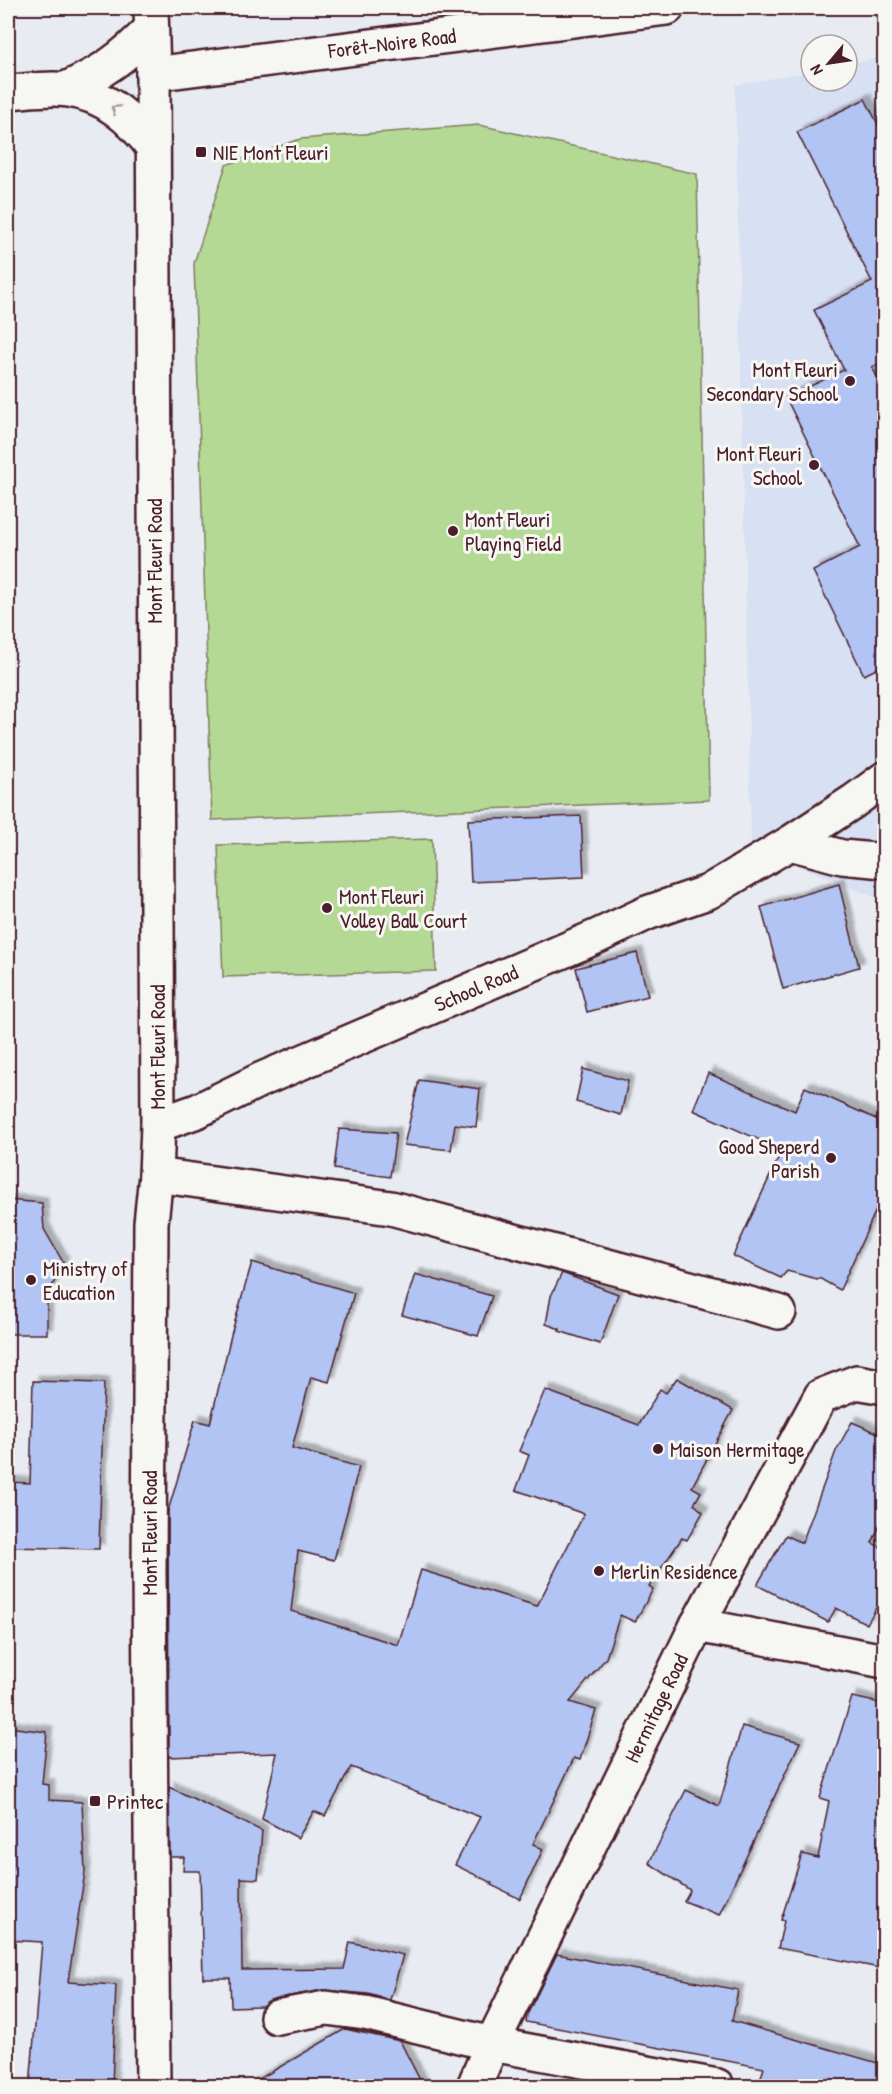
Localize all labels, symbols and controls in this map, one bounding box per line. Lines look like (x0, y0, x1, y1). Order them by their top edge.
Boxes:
street label: Forêt-Noire Road (325, 21, 458, 65)
north arrow (799, 33, 859, 93)
text: N (804, 61, 828, 79)
one-way arrow (111, 105, 122, 116)
place label: NIE Mont Fleuri (213, 138, 329, 167)
marker: NIE Mont Fleuri (194, 145, 208, 159)
place label: Mont Fleuri Secondary School (707, 355, 838, 408)
marker: Mont Fleuri Secondary School (843, 374, 857, 388)
place label: Mont Fleuri School (716, 439, 802, 492)
marker: Mont Fleuri School (807, 458, 821, 472)
street label: Mont Fleuri Road (140, 499, 169, 623)
place label: Mont Fleuri Playing Field (465, 505, 561, 558)
marker: Mont Fleuri Playing Field (446, 524, 460, 538)
place label: Mont Fleuri Volley Ball Court (339, 882, 468, 935)
marker: Mont Fleuri Volley Ball Court (320, 901, 334, 915)
street label: School Road (430, 957, 522, 1019)
street label: Mont Fleuri Road (143, 985, 172, 1109)
place label: Good Sheperd Parish (719, 1132, 819, 1185)
marker: Good Sheperd Parish (824, 1151, 838, 1165)
place label: Ministry of Education (43, 1254, 128, 1307)
marker: Ministry of Education (24, 1273, 38, 1287)
place label: Maison Hermitage (670, 1435, 805, 1464)
marker: Maison Hermitage (651, 1442, 665, 1456)
street label: Mont Fleuri Road (135, 1471, 164, 1595)
place label: Merlin Residence (611, 1557, 738, 1586)
marker: Merlin Residence (592, 1564, 606, 1578)
street label: Hermitage Road (617, 1649, 695, 1767)
place label: Printec (107, 1787, 164, 1816)
marker: Printec (88, 1794, 102, 1808)

